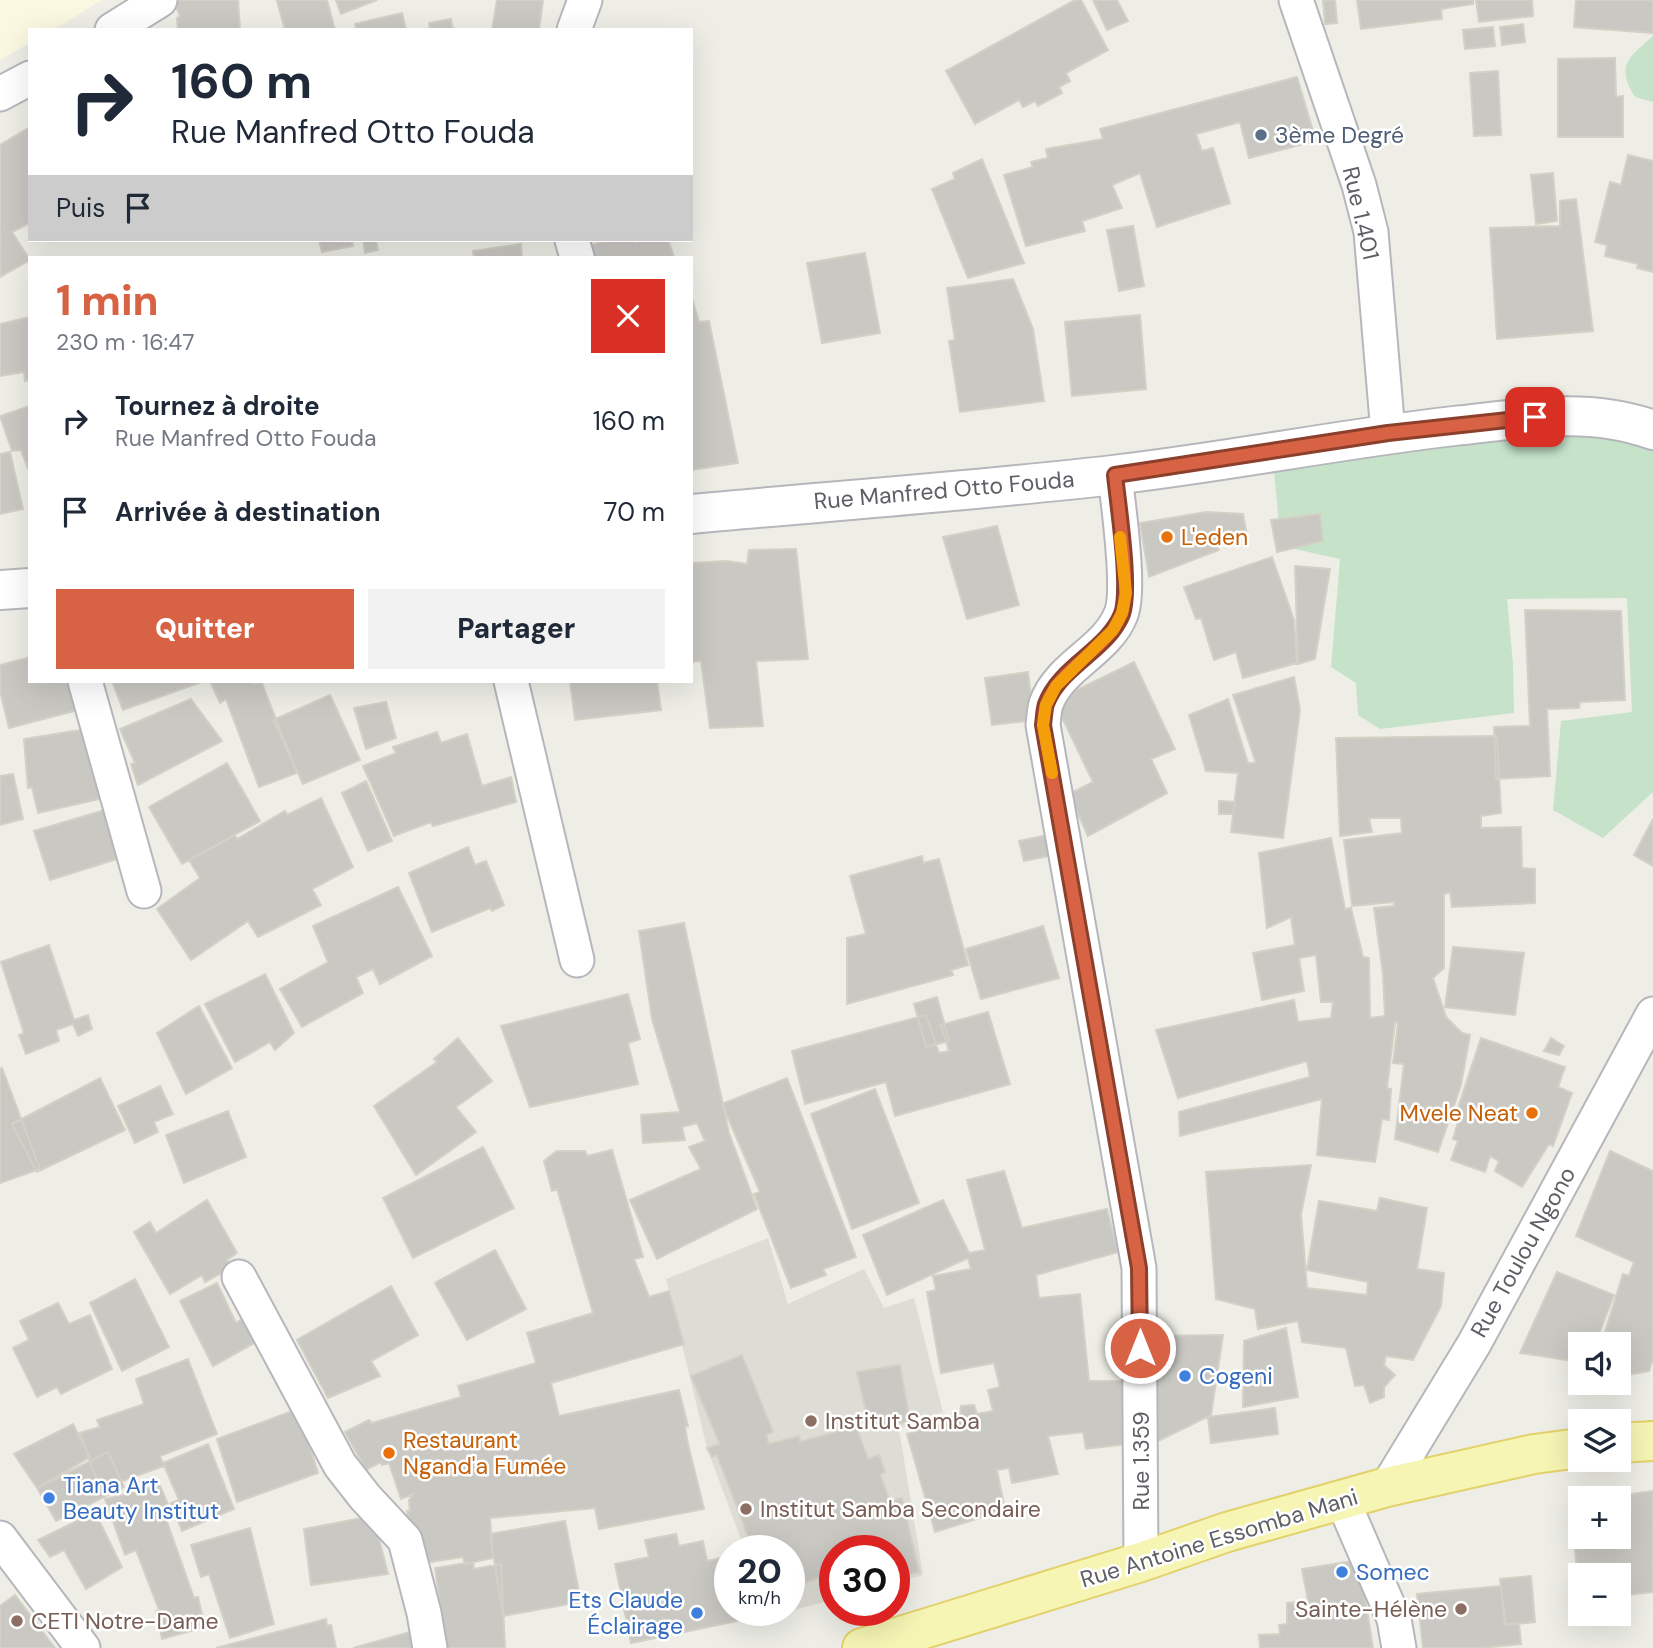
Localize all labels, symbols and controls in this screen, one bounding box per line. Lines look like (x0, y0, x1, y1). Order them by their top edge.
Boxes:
text: 160 m (171, 49, 312, 113)
icon: right (56, 56, 147, 147)
text: Rue Manfred Otto Fouda (171, 111, 535, 153)
place label: 3ème Degré (1275, 120, 1404, 150)
marker: 3ème Degré (1253, 127, 1269, 143)
street label: Rue 1.401 (1336, 164, 1386, 262)
icon: arrive (119, 189, 157, 227)
text: Puis (56, 191, 105, 225)
text: 1 min (56, 273, 159, 328)
button: close (591, 279, 665, 353)
text: 230 m · 16:47 (56, 327, 194, 357)
pin (1505, 387, 1565, 447)
text: Tournez à droite (115, 389, 320, 423)
icon: arrive (1516, 398, 1554, 436)
icon: right (56, 402, 94, 440)
text: 160 m (593, 404, 665, 438)
text: Rue Manfred Otto Fouda (115, 423, 376, 453)
street label: Rue Manfred Otto Fouda (812, 464, 1076, 516)
icon: arrive (56, 493, 94, 531)
text: Arrivée à destination (115, 495, 381, 529)
text: 70 m (604, 495, 665, 529)
place label: L'eden (1181, 522, 1248, 552)
marker: L'eden (1159, 529, 1175, 545)
button: Quitter (56, 589, 354, 669)
button: Partager (368, 589, 665, 669)
place label: Mvele Neat (1400, 1098, 1518, 1128)
marker: Mvele Neat (1524, 1105, 1540, 1121)
street label: Rue Toulou Ngono (1464, 1161, 1582, 1343)
position arrow (1103, 1311, 1177, 1385)
map controls (1568, 1332, 1631, 1626)
button: sound (1568, 1332, 1631, 1395)
place label: Cogeni (1199, 1361, 1273, 1391)
marker: Cogeni (1177, 1368, 1193, 1384)
place label: Institut Samba (825, 1406, 980, 1436)
button: layers (1568, 1409, 1631, 1472)
street label: Rue 1.359 (1126, 1411, 1156, 1511)
marker: Institut Samba (803, 1413, 819, 1429)
place label: Restaurant Ngand'a Fumée (403, 1425, 566, 1481)
marker: Restaurant Ngand'a Fumée (381, 1445, 397, 1461)
place label: Tiana Art Beauty Institut (63, 1470, 219, 1526)
street label: Rue Antoine Essomba Mani (1077, 1481, 1361, 1595)
button: + (1568, 1486, 1631, 1549)
marker: Tiana Art Beauty Institut (41, 1490, 57, 1506)
place label: Institut Samba Secondaire (760, 1494, 1041, 1524)
marker: Institut Samba Secondaire (738, 1501, 754, 1517)
speed limit sign: 30 (819, 1535, 910, 1626)
text: 20 (737, 1548, 782, 1594)
place label: Somec (1356, 1557, 1430, 1587)
button: − (1568, 1563, 1631, 1626)
marker: Somec (1334, 1564, 1350, 1580)
place label: Ets Claude Éclairage (569, 1585, 683, 1641)
text: km/h (738, 1586, 781, 1610)
place label: Sainte-Hélène (1295, 1594, 1447, 1624)
marker: Sainte-Hélène (1453, 1601, 1469, 1617)
marker: Ets Claude Éclairage (689, 1605, 705, 1621)
place label: CETI Notre-Dame (31, 1606, 218, 1636)
marker: CETI Notre-Dame (9, 1613, 25, 1629)

